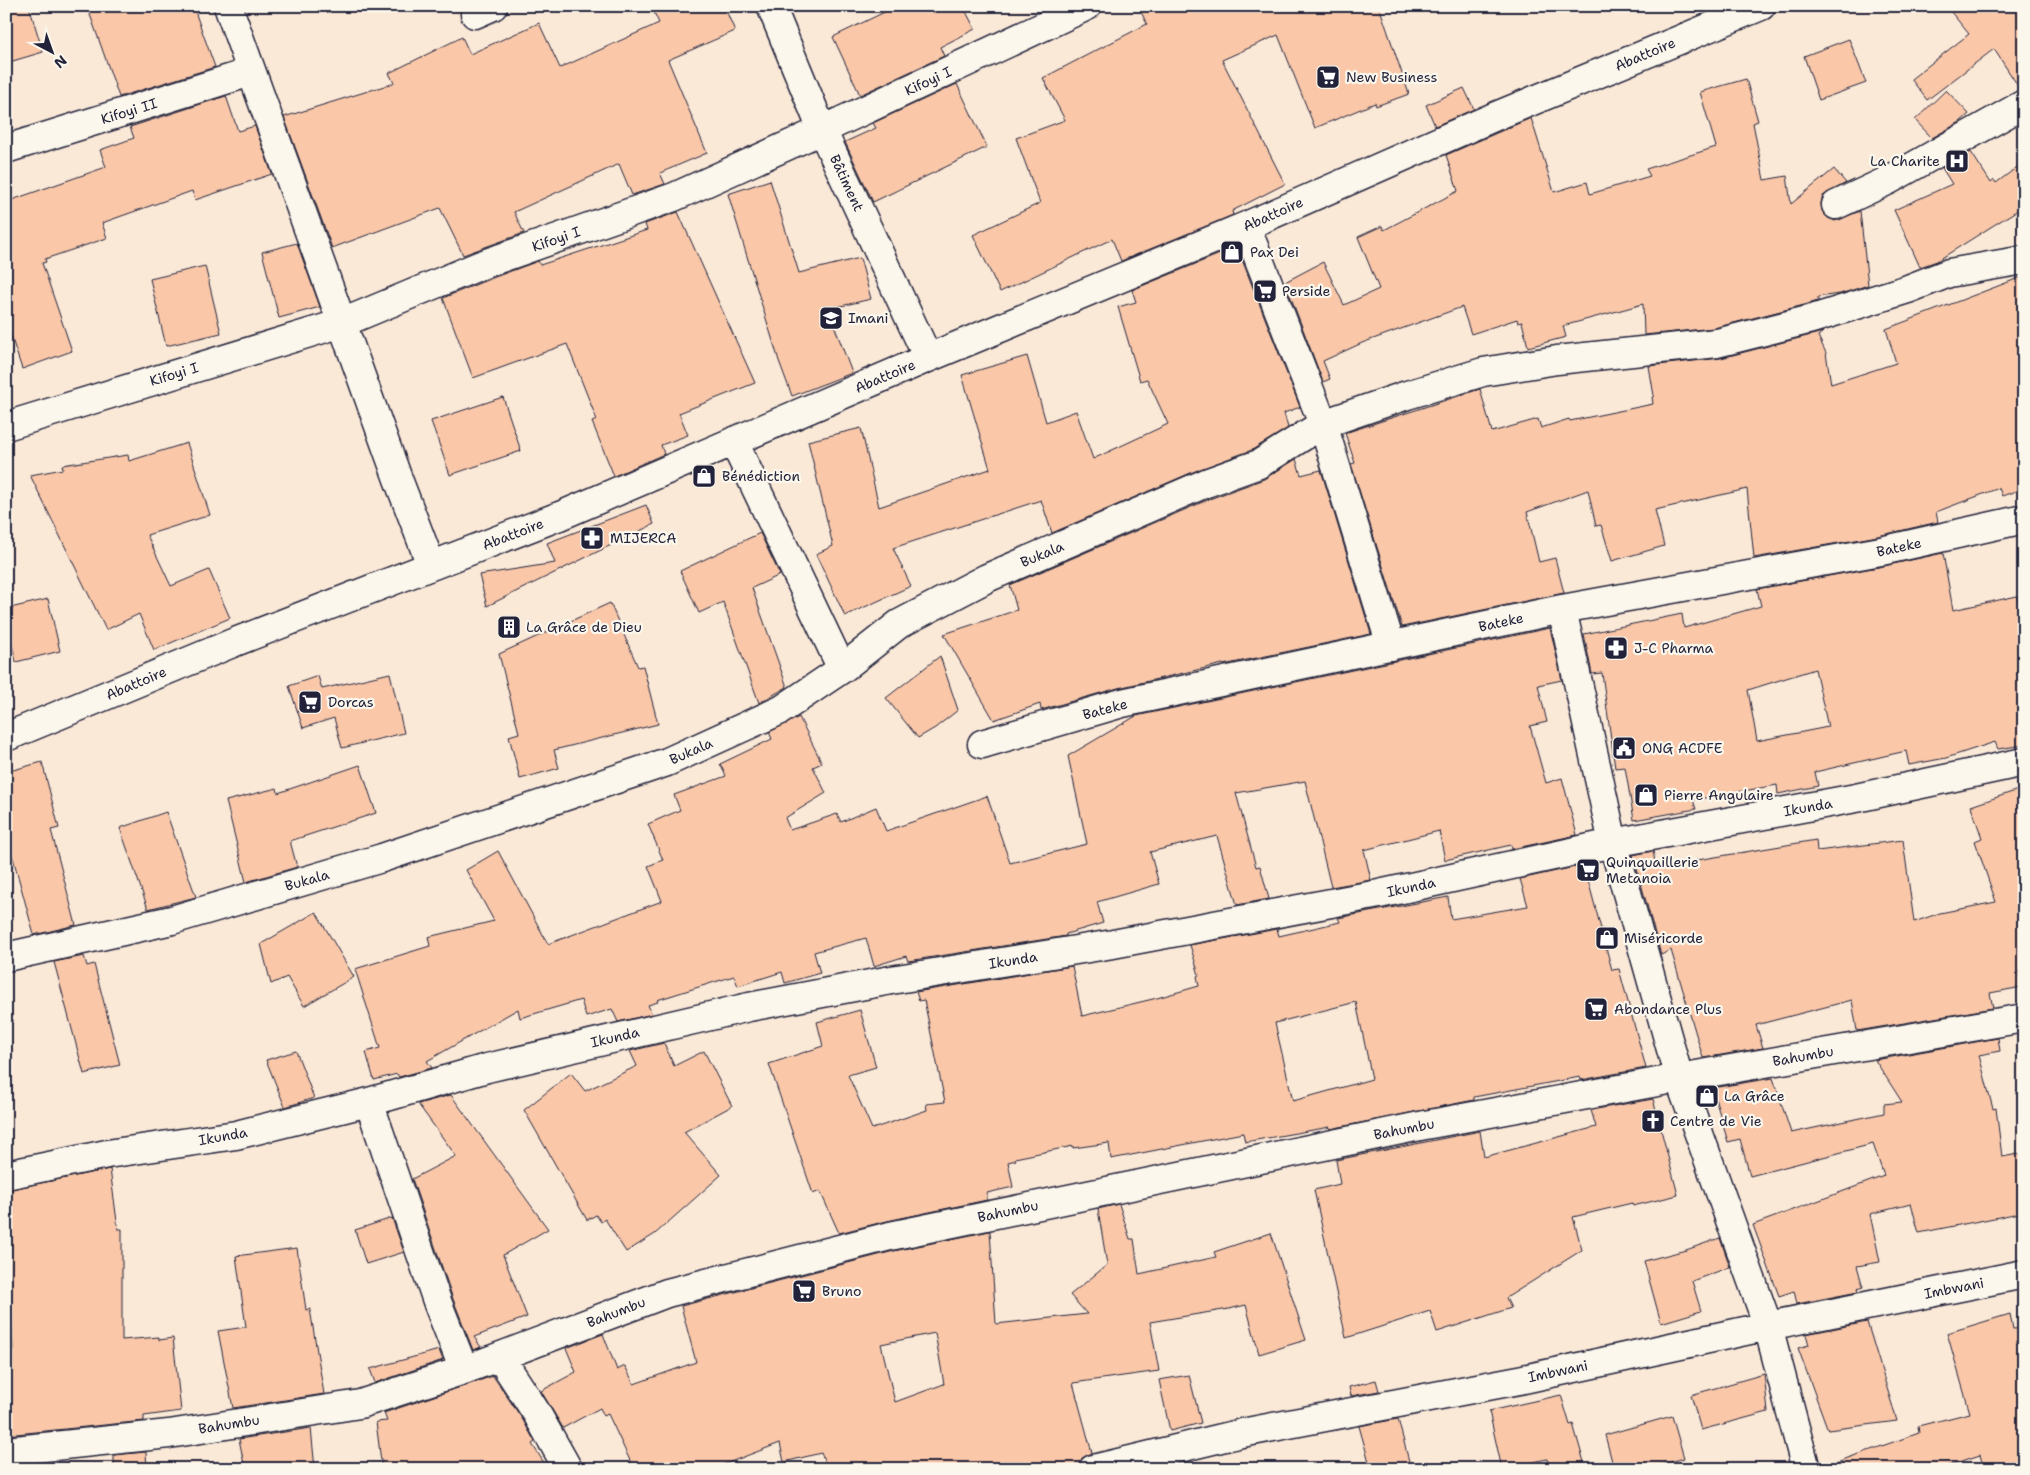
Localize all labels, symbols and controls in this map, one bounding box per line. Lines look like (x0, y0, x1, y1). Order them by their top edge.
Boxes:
north arrow (28, 28, 78, 78)
street label: Abattoire (1612, 33, 1678, 75)
text: N (50, 51, 71, 72)
street label: Kifoyi I (902, 62, 955, 100)
supermarket icon: New Business (1315, 64, 1341, 90)
place label: New Business (1346, 68, 1437, 86)
street label: Kifoyi II (99, 94, 160, 128)
hospital icon: La Charite (1944, 148, 1970, 174)
street label: Bâtiment (826, 152, 868, 214)
place label: La Charite (1870, 152, 1940, 170)
street label: Abattoire (1240, 193, 1306, 235)
street label: Kifoyi I (529, 222, 583, 256)
shop icon: Pax Dei (1219, 239, 1245, 265)
place label: Pax Dei (1250, 243, 1299, 261)
supermarket icon: Perside (1252, 278, 1278, 304)
place label: Perside (1282, 282, 1330, 300)
school or university icon: Imani (818, 305, 844, 331)
place label: Imani (848, 309, 888, 327)
street label: Abattoire (852, 355, 918, 397)
street label: Kifoyi I (147, 358, 201, 390)
shop icon: Bénédiction (691, 463, 717, 489)
place label: Bénédiction (722, 467, 800, 485)
street label: Abattoire (480, 514, 546, 554)
pharmacy icon: MIJERCA (579, 525, 605, 551)
place label: MIJERCA (610, 529, 676, 547)
street label: Bateke (1875, 533, 1923, 561)
street label: Bukala (1018, 537, 1067, 571)
street label: Bateke (1477, 608, 1525, 636)
building icon: La Grâce de Dieu (496, 614, 522, 640)
place label: La Grâce de Dieu (526, 618, 642, 636)
pharmacy icon: J-C Pharma (1603, 635, 1629, 661)
place label: J-C Pharma (1634, 639, 1714, 657)
street label: Abattoire (103, 662, 169, 704)
supermarket icon: Dorcas (297, 689, 323, 715)
place label: Dorcas (328, 693, 374, 711)
street label: Bateke (1081, 694, 1129, 724)
street label: Bukala (667, 733, 716, 768)
public building icon: ONG ACDFE (1611, 735, 1637, 761)
place label: ONG ACDFE (1642, 739, 1723, 757)
shop icon: Pierre Angulaire (1633, 782, 1659, 808)
place label: Pierre Angulaire (1664, 786, 1774, 804)
street label: Ikunda (1782, 794, 1834, 820)
place label: Quinquaillerie Metanoia (1606, 853, 1699, 887)
supermarket icon: Quinquaillerie Metanoia (1575, 857, 1601, 883)
street label: Bukala (283, 865, 332, 895)
street label: Ikunda (1385, 873, 1437, 901)
shop icon: Miséricorde (1594, 925, 1620, 951)
place label: Miséricorde (1624, 929, 1703, 947)
street label: Ikunda (987, 947, 1039, 973)
supermarket icon: Abondance Plus (1583, 996, 1609, 1022)
place label: Abondance Plus (1614, 1000, 1722, 1018)
street label: Ikunda (589, 1023, 641, 1051)
street label: Bahumbu (1771, 1042, 1835, 1070)
shop icon: La Grâce (1694, 1083, 1720, 1109)
place label: La Grâce (1724, 1087, 1785, 1105)
church icon: Centre de Vie (1640, 1108, 1666, 1134)
place label: Centre de Vie (1670, 1112, 1762, 1130)
street label: Bahumbu (1372, 1114, 1436, 1144)
street label: Ikunda (197, 1123, 249, 1149)
street label: Bahumbu (976, 1196, 1040, 1226)
street label: Imbwani (1923, 1273, 1985, 1303)
supermarket icon: Bruno (791, 1278, 817, 1304)
place label: Bruno (822, 1282, 861, 1300)
street label: Bahumbu (584, 1293, 648, 1331)
street label: Imbwani (1526, 1356, 1590, 1386)
street label: Bahumbu (197, 1410, 261, 1438)

